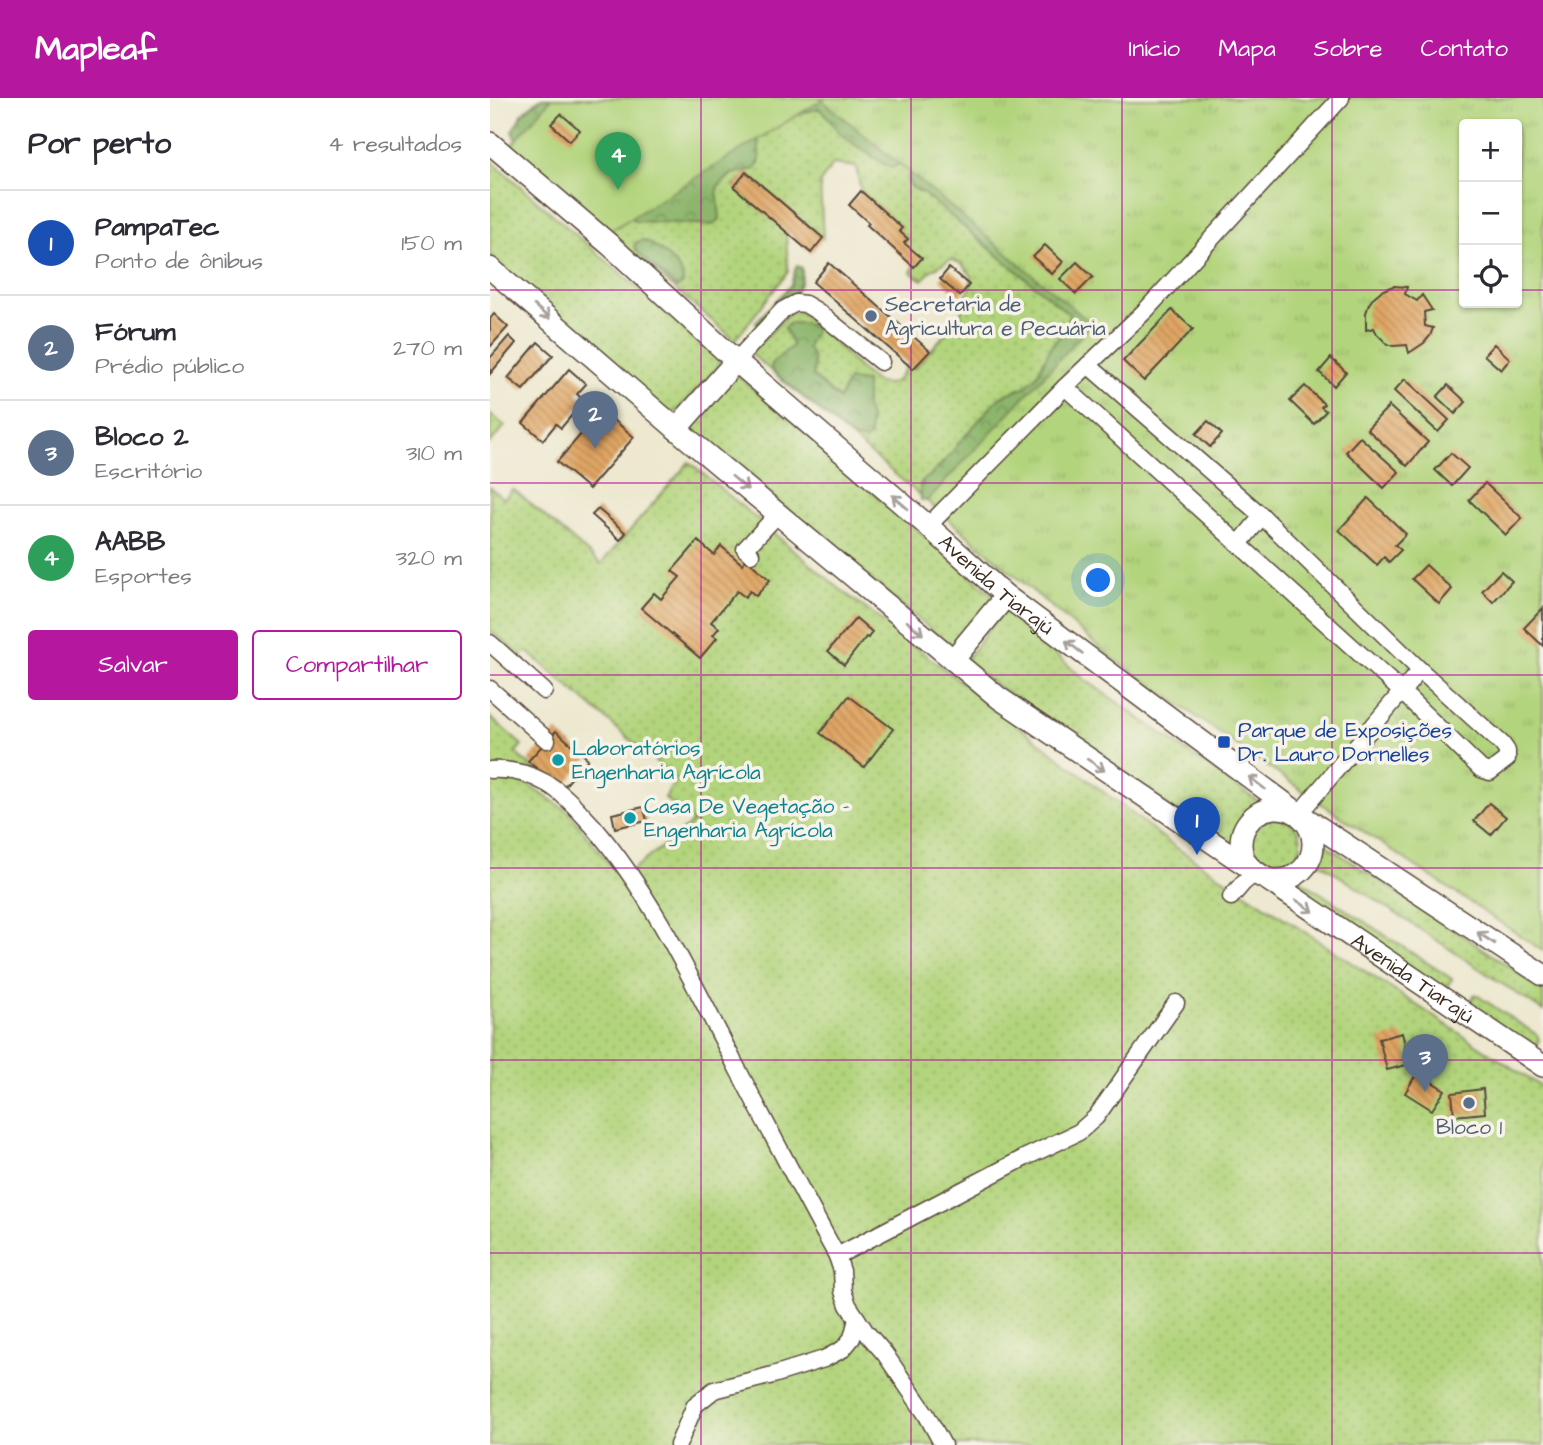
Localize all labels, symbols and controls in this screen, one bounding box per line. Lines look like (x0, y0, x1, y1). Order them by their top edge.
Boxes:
text: Mapleaf (35, 26, 157, 72)
text: Início (1129, 32, 1180, 66)
text: Mapa (1218, 32, 1276, 66)
text: Sobre (1314, 32, 1382, 66)
text: Contato (1420, 32, 1508, 66)
map controls (1459, 119, 1522, 308)
button: + (1459, 119, 1522, 182)
text: Por perto (28, 123, 171, 165)
text: 4 resultados (328, 128, 462, 160)
pin: 4 (595, 132, 641, 190)
button: − (1459, 182, 1522, 245)
text: PampaTec (95, 209, 219, 245)
text: 1 (50, 227, 52, 259)
text: 150 m (401, 227, 462, 259)
text: Ponto de ônibus (95, 245, 263, 277)
button: locate (1459, 245, 1522, 308)
place label: Secretaria de Agricultura e Pecuária (885, 290, 1106, 345)
one-way arrow (532, 304, 550, 320)
marker: Secretaria de Agricultura e Pecuária (863, 308, 879, 324)
text: Fórum (95, 314, 175, 350)
text: 2 (44, 332, 58, 364)
text: 270 m (393, 332, 462, 364)
text: Prédio público (95, 350, 244, 382)
pin: 2 (572, 391, 618, 449)
text: Bloco 2 (95, 419, 189, 455)
text: 3 (45, 437, 57, 469)
text: 310 m (406, 437, 462, 469)
text: Escritório (95, 455, 202, 487)
one-way arrow (731, 474, 749, 490)
one-way arrow (891, 494, 909, 510)
text: AABB (95, 524, 165, 560)
street label: Avenida Tiarajú (932, 528, 1060, 642)
text: 4 (43, 542, 59, 574)
text: 320 m (396, 542, 462, 574)
text: Esportes (95, 560, 192, 592)
your location (1081, 563, 1115, 597)
one-way arrow (905, 620, 923, 636)
button: Salvar (28, 630, 238, 700)
button: Compartilhar (252, 630, 462, 700)
one-way arrow (1065, 640, 1084, 655)
place label: Parque de Exposições Dr. Lauro Dornelles (1238, 716, 1452, 769)
place label: Laboratórios Engenharia Agrícola (572, 734, 761, 789)
marker: Parque de Exposições Dr. Lauro Dornelles (1216, 734, 1232, 750)
marker: Laboratórios Engenharia Agrícola (550, 752, 566, 768)
one-way arrow (1086, 758, 1105, 772)
one-way arrow (1248, 776, 1267, 791)
place label: Casa De Vegetação - Engenharia Agrícola (644, 792, 850, 847)
pin: 1 (1174, 797, 1220, 855)
marker: Casa De Vegetação - Engenharia Agrícola (622, 810, 638, 826)
one-way arrow (1295, 899, 1314, 913)
street label: Avenida Tiarajú (1345, 926, 1480, 1031)
one-way arrow (1477, 931, 1496, 945)
pin: 3 (1402, 1034, 1448, 1092)
marker: Bloco 1 (1461, 1095, 1477, 1111)
place label: Bloco 1 (1436, 1113, 1502, 1142)

